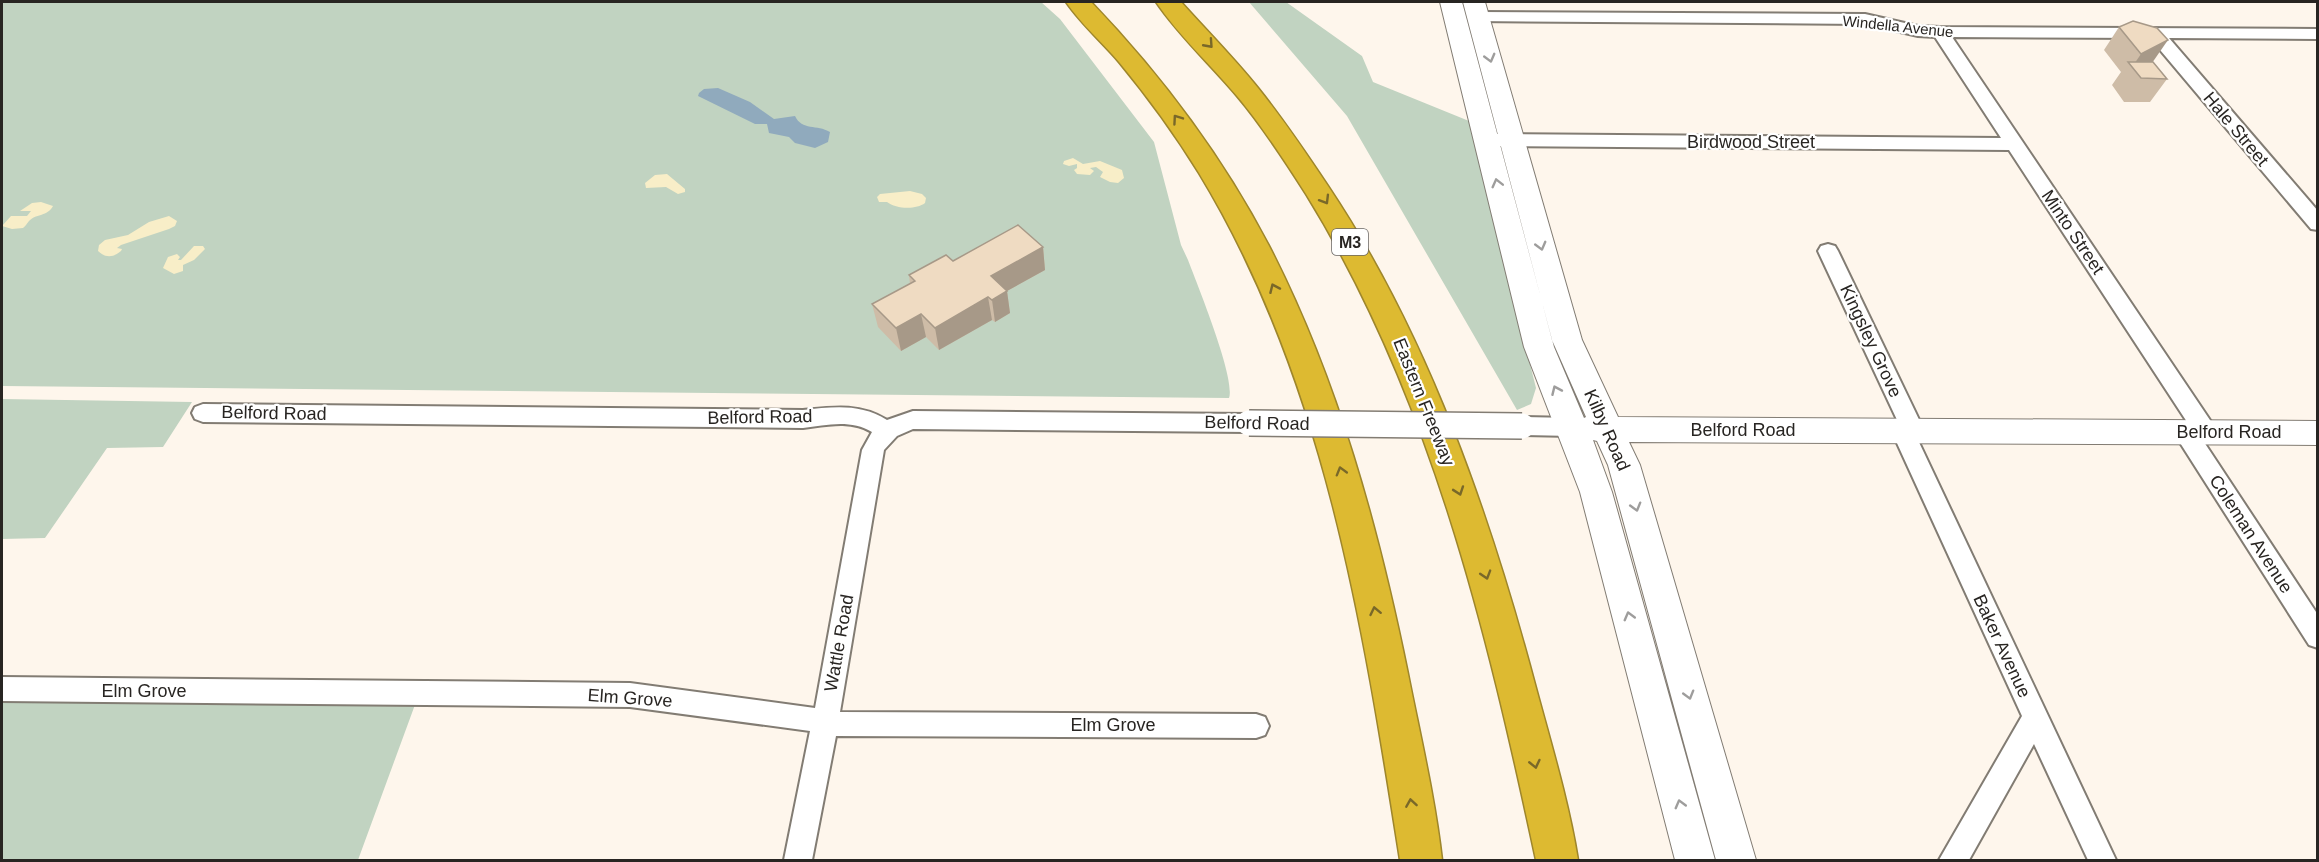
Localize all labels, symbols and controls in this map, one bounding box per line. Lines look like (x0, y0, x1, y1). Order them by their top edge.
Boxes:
street label: Windella Avenue (1842, 12, 1954, 40)
one-way arrow (1202, 37, 1213, 48)
one-way arrow (1483, 52, 1495, 63)
street label: Hale Street (2199, 88, 2273, 170)
one-way arrow (1173, 115, 1184, 126)
street label: Birdwood Street (1687, 132, 1815, 152)
one-way arrow (1492, 178, 1505, 188)
street label: Minto Street (2038, 186, 2108, 278)
one-way arrow (1317, 194, 1329, 204)
road number: M3 (1332, 229, 1368, 255)
one-way arrow (1534, 241, 1547, 251)
street label: Kingsley Grove (1836, 281, 1906, 401)
one-way arrow (1270, 283, 1282, 294)
street label: Eastern Freeway (1389, 335, 1459, 469)
one-way arrow (1552, 386, 1564, 397)
street label: Kilby Road (1580, 386, 1634, 474)
street label: Belford Road (221, 402, 327, 424)
street label: Belford Road (707, 406, 813, 428)
street label: Belford Road (1204, 412, 1310, 434)
street label: Belford Road (1690, 420, 1796, 440)
street label: Belford Road (2176, 422, 2282, 442)
one-way arrow (1336, 466, 1348, 477)
street label: Coleman Avenue (2205, 471, 2297, 597)
one-way arrow (1451, 485, 1464, 496)
one-way arrow (1629, 501, 1641, 512)
one-way arrow (1479, 569, 1491, 580)
street label: Baker Avenue (1969, 591, 2035, 701)
street label: Wattle Road (821, 593, 857, 693)
one-way arrow (1369, 606, 1382, 616)
one-way arrow (1624, 611, 1636, 622)
street label: Elm Grove (101, 681, 187, 701)
street label: Elm Grove (587, 685, 673, 711)
one-way arrow (1682, 689, 1694, 700)
street label: Elm Grove (1070, 715, 1156, 735)
one-way arrow (1527, 758, 1540, 768)
one-way arrow (1406, 798, 1418, 807)
one-way arrow (1674, 799, 1687, 809)

